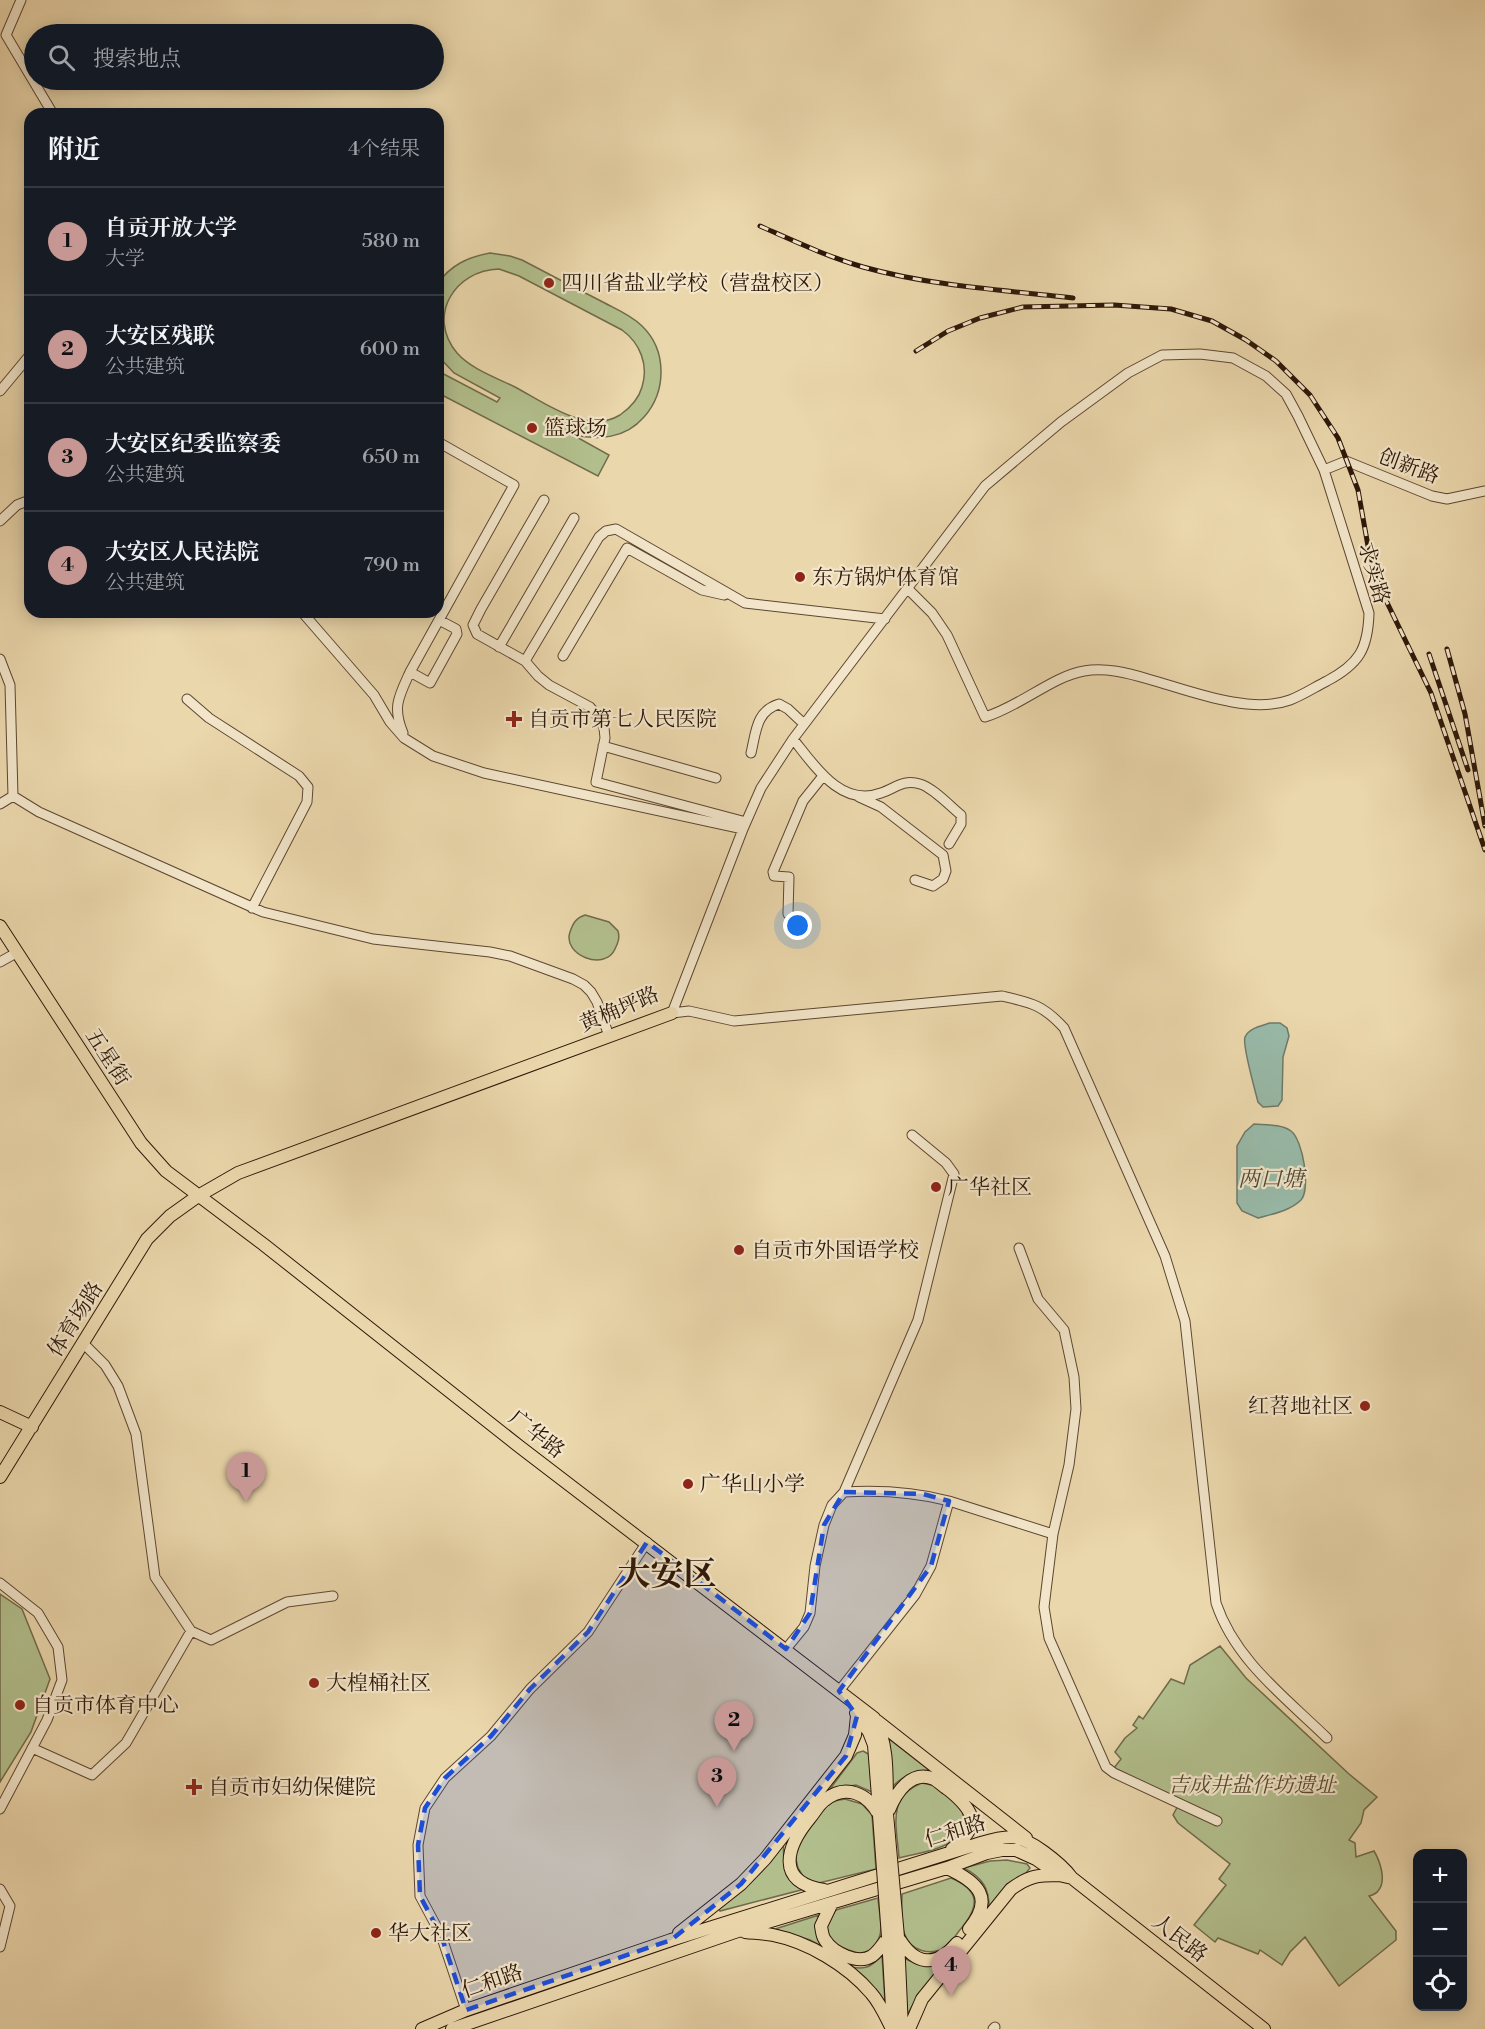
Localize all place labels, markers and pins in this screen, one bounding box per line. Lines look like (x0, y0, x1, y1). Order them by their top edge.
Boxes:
place label: 四川省盐业学校（营盘校区） (561, 271, 834, 297)
marker: 四川省盐业学校（营盘校区） (542, 276, 556, 290)
place label: 篮球场 (544, 416, 607, 442)
marker: 篮球场 (525, 421, 539, 435)
place label: 东方锅炉体育馆 (812, 565, 959, 591)
marker: 东方锅炉体育馆 (793, 570, 807, 584)
place label: 自贡市第七人民医院 (528, 707, 717, 733)
marker: 自贡市第七人民医院 (505, 710, 523, 728)
place label: 广华社区 (948, 1175, 1032, 1201)
marker: 广华社区 (929, 1180, 943, 1194)
place label: 自贡市外国语学校 (751, 1238, 919, 1264)
marker: 自贡市外国语学校 (732, 1243, 746, 1257)
place label: 红苕地社区 (1248, 1394, 1353, 1420)
marker: 红苕地社区 (1358, 1399, 1372, 1413)
pin: 1 (226, 1452, 266, 1502)
place label: 广华山小学 (700, 1472, 805, 1498)
marker: 广华山小学 (681, 1477, 695, 1491)
place label: 大楻桶社区 (326, 1671, 431, 1697)
marker: 大楻桶社区 (307, 1676, 321, 1690)
place label: 自贡市体育中心 (32, 1693, 179, 1719)
marker: 自贡市体育中心 (13, 1698, 27, 1712)
pin: 2 (714, 1702, 754, 1751)
pin: 3 (698, 1758, 736, 1807)
place label: 自贡市妇幼保健院 (208, 1775, 376, 1801)
marker: 自贡市妇幼保健院 (185, 1778, 203, 1796)
place label: 华大社区 (388, 1921, 472, 1947)
marker: 华大社区 (369, 1926, 383, 1940)
pin: 4 (932, 1946, 970, 1996)

